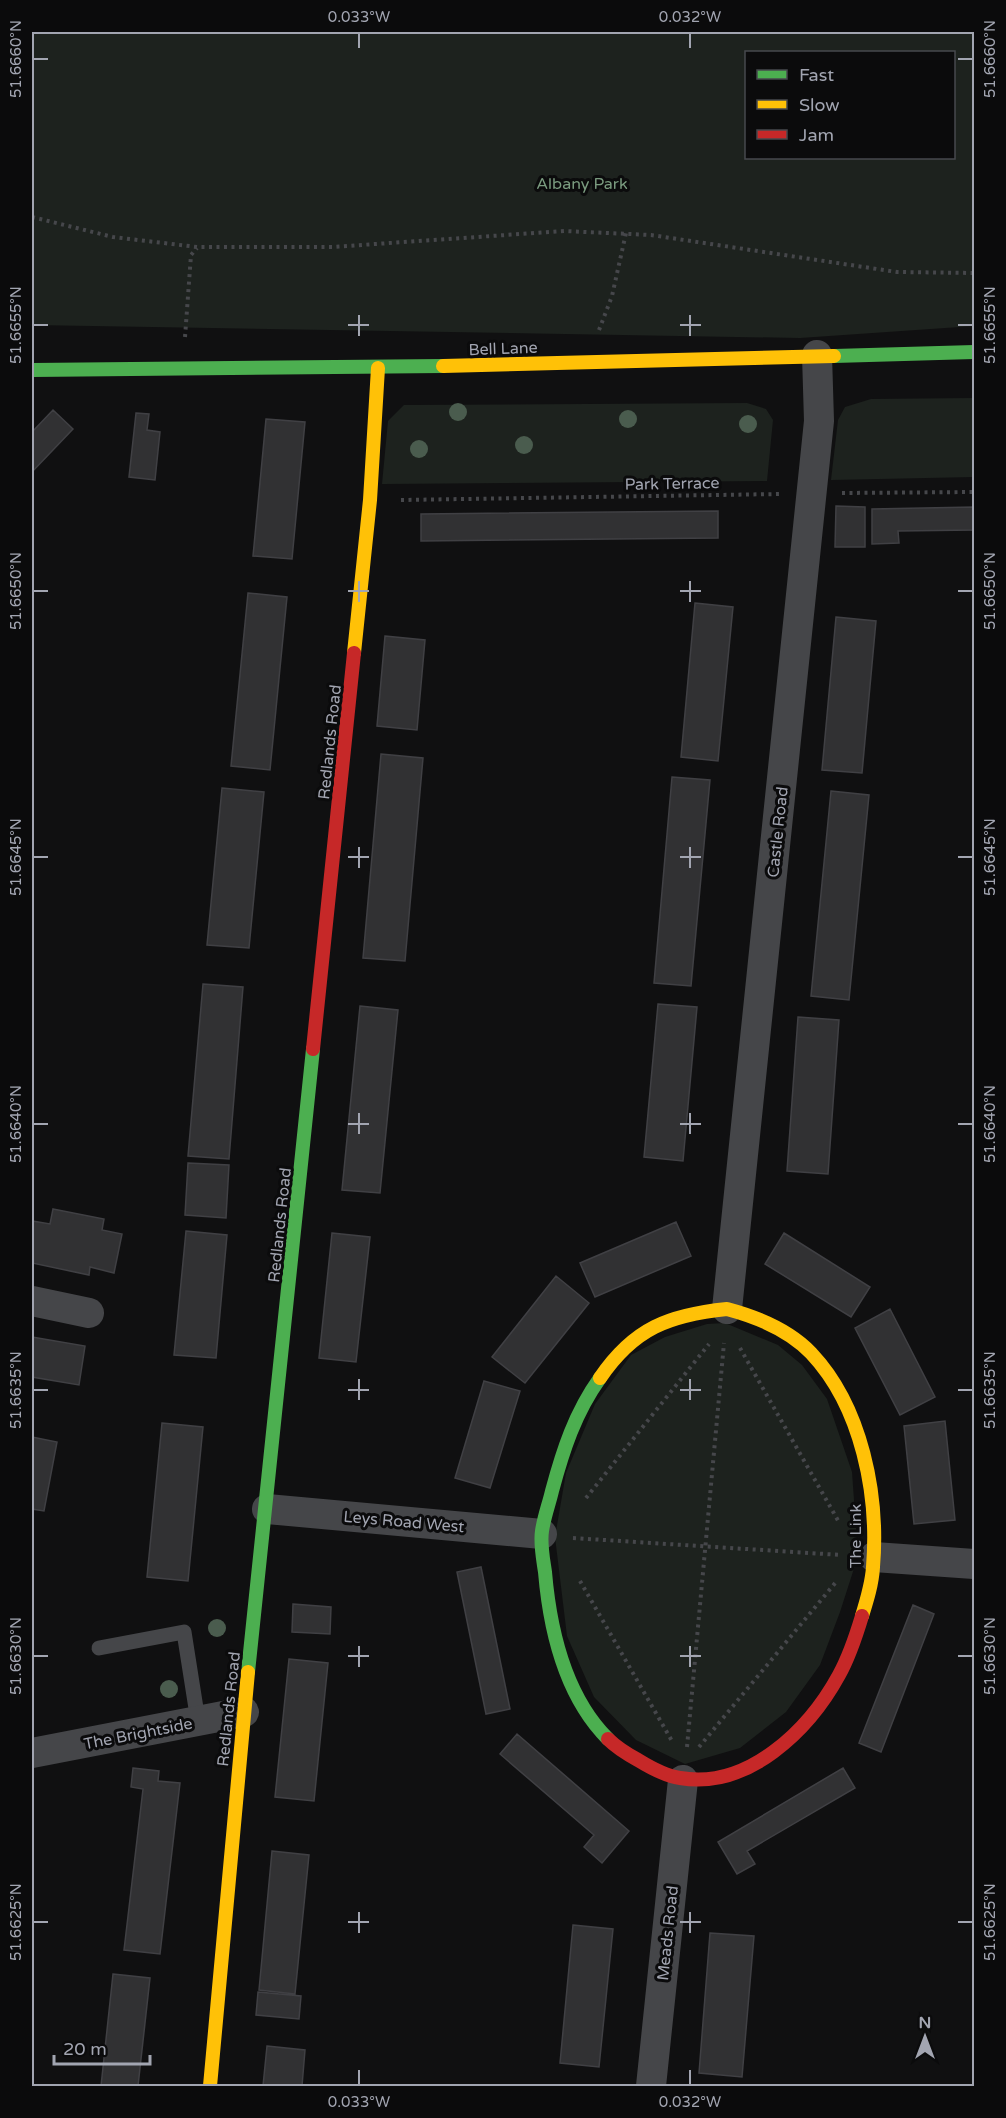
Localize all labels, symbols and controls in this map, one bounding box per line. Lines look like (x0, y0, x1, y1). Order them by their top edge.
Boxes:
text: 0.033°W (328, 8, 390, 26)
text: 0.032°W (659, 8, 721, 26)
text: 51.6660°N (7, 20, 25, 98)
text: 51.6660°N (981, 20, 999, 98)
legend (745, 51, 955, 159)
text: Fast (799, 64, 834, 86)
text: Slow (799, 94, 840, 116)
text: Jam (799, 124, 834, 146)
park label: Albany Park (536, 174, 628, 194)
text: 51.6655°N (7, 286, 25, 364)
text: 51.6655°N (981, 286, 999, 364)
street label: Bell Lane (468, 338, 538, 360)
street label: Park Terrace (624, 473, 720, 495)
text: 51.6650°N (7, 552, 25, 630)
text: 51.6650°N (981, 552, 999, 630)
street label: Redlands Road (314, 684, 346, 801)
street label: Castle Road (763, 786, 793, 879)
text: 51.6645°N (7, 818, 25, 896)
text: 51.6645°N (981, 818, 999, 896)
text: 51.6640°N (7, 1085, 25, 1163)
text: 51.6640°N (981, 1085, 999, 1163)
street label: Redlands Road (264, 1167, 296, 1284)
text: 51.6635°N (7, 1351, 25, 1429)
text: 51.6635°N (981, 1351, 999, 1429)
street label: The Link (846, 1504, 866, 1568)
street label: Leys Road West (343, 1507, 465, 1537)
text: 51.6630°N (7, 1617, 25, 1695)
text: 51.6630°N (981, 1617, 999, 1695)
street label: Redlands Road (213, 1651, 245, 1768)
street label: The Brightside (82, 1714, 194, 1754)
text: 51.6625°N (7, 1883, 25, 1961)
text: 51.6625°N (981, 1883, 999, 1961)
street label: Meads Road (653, 1885, 683, 1982)
north arrow (895, 2007, 955, 2067)
text: N (919, 2013, 931, 2033)
scale bar (54, 2028, 150, 2066)
text: 20 m (63, 2038, 107, 2060)
text: 0.033°W (328, 2093, 390, 2111)
text: 0.032°W (659, 2093, 721, 2111)

